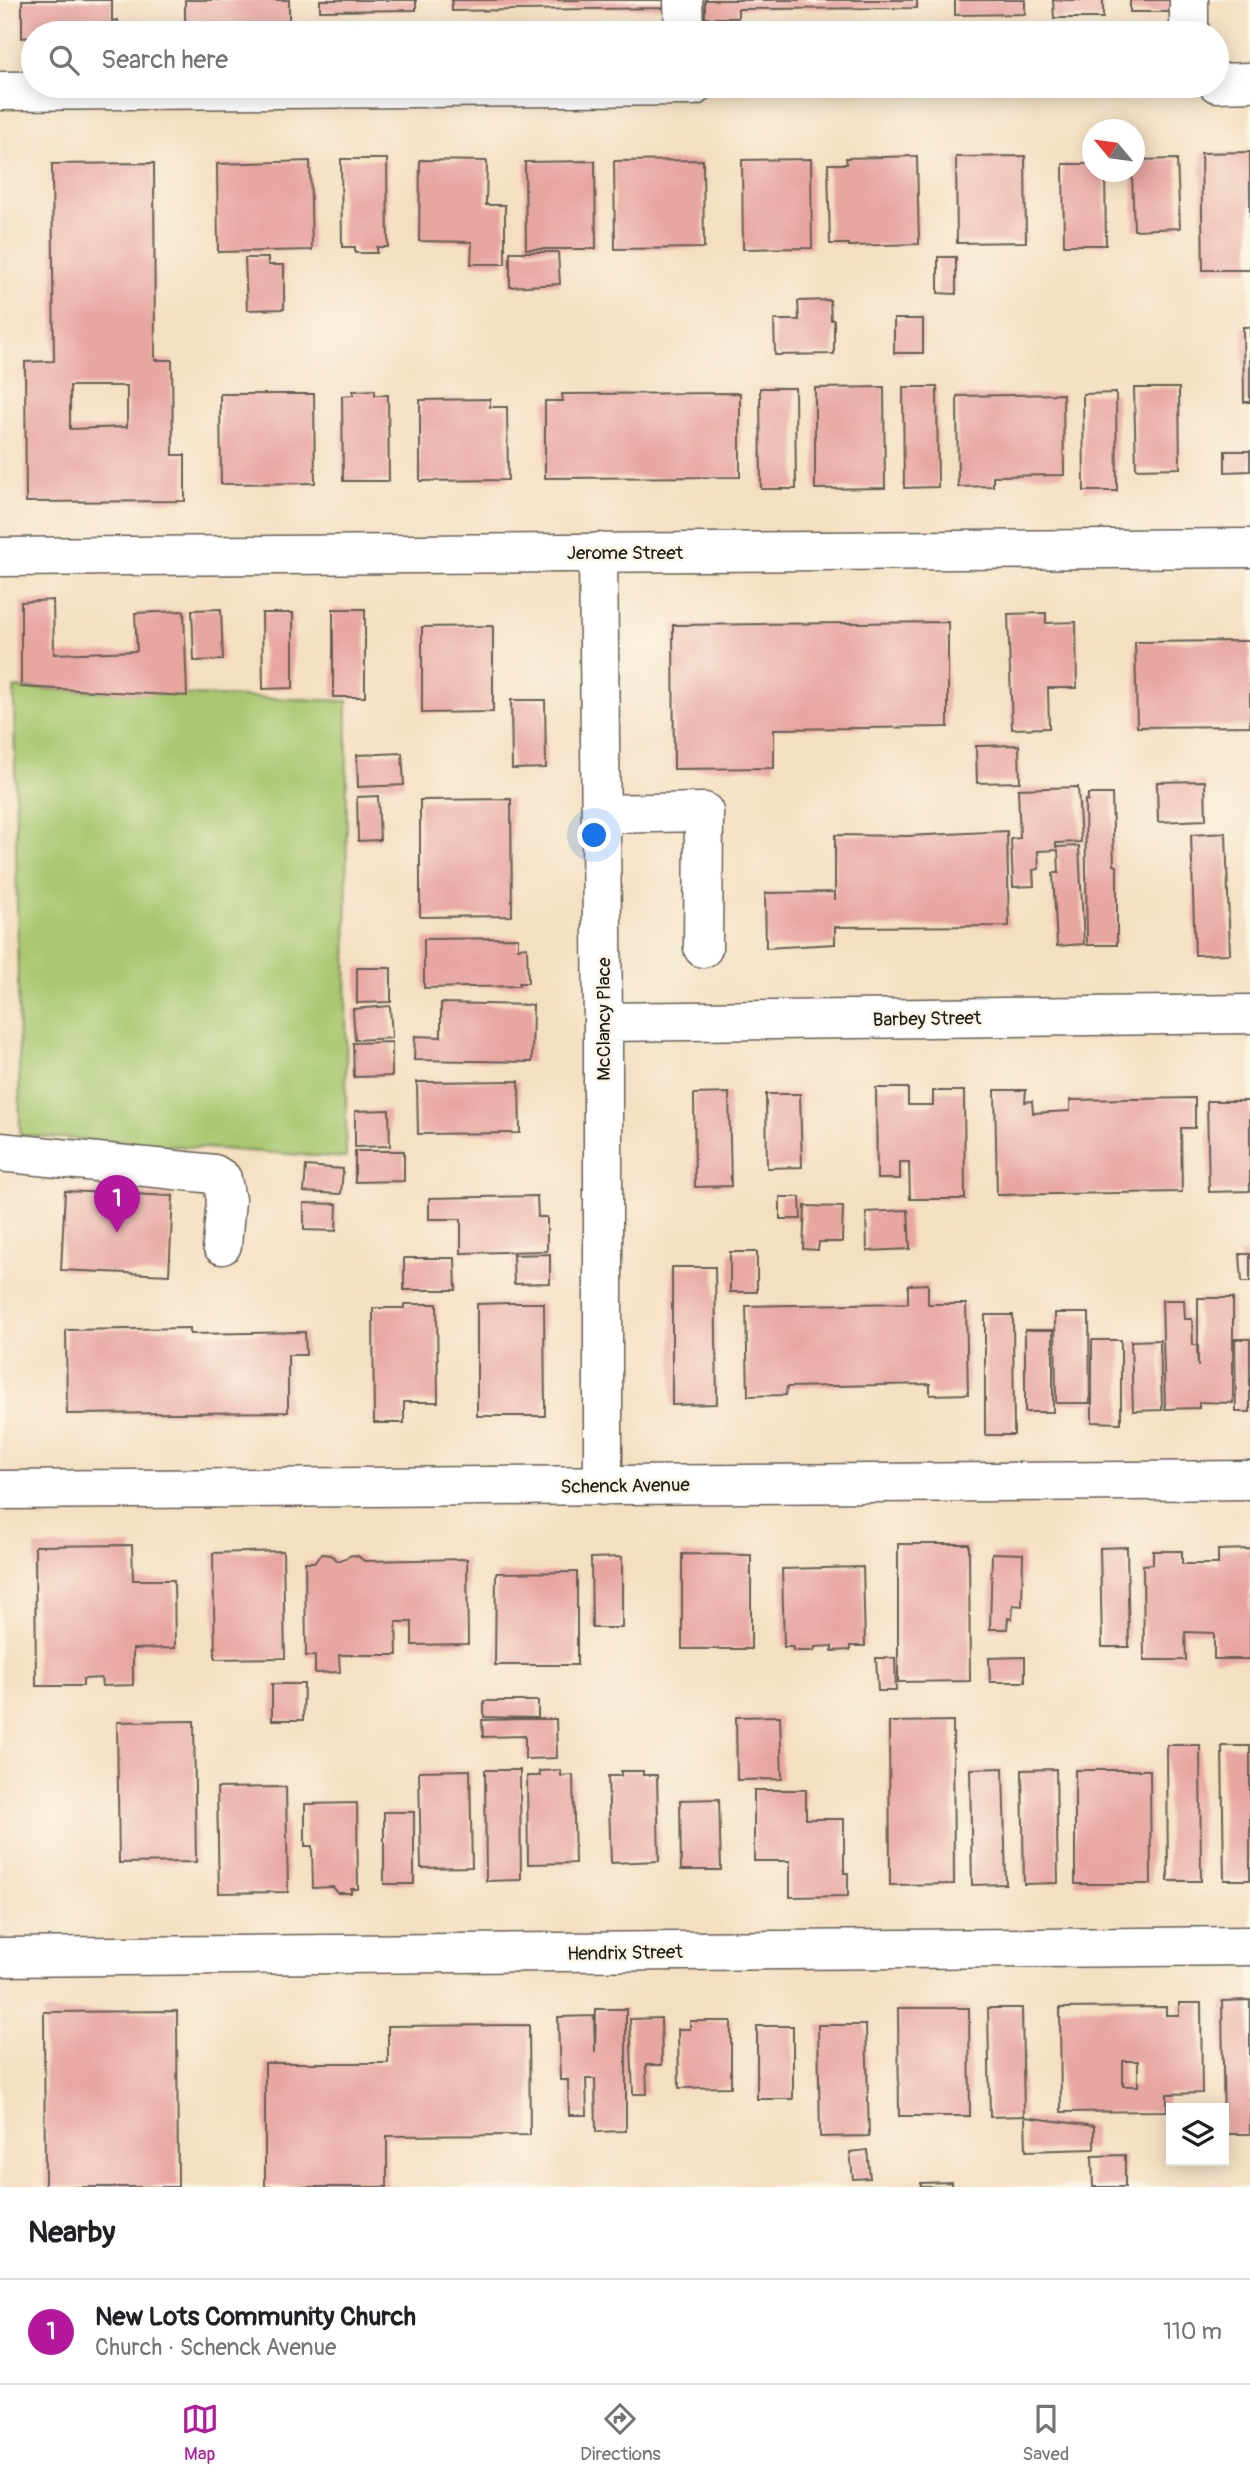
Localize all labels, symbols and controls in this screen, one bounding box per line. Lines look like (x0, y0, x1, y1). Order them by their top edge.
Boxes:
search box (21, 21, 1229, 98)
icon: search (45, 41, 83, 79)
text: Search here (101, 44, 228, 76)
north arrow (1082, 119, 1145, 182)
street label: Jerome Street (567, 541, 684, 565)
your location (577, 818, 611, 852)
street label: McClancy Place (592, 957, 616, 1081)
street label: Barbey Street (872, 1006, 982, 1032)
pin: 1 (94, 1175, 140, 1233)
street label: Schenck Avenue (560, 1473, 691, 1499)
street label: Hendrix Street (567, 1940, 683, 1966)
map controls (1166, 2103, 1229, 2166)
button: layers (1166, 2103, 1229, 2166)
text: Nearby (28, 2214, 115, 2251)
text: New Lots Community Church (95, 2301, 416, 2333)
text: 1 (47, 2317, 56, 2346)
text: 110 m (1163, 2317, 1222, 2346)
text: Church · Schenck Avenue (95, 2333, 336, 2362)
tab: Map (181, 2400, 219, 2466)
tab: Directions (580, 2400, 661, 2466)
tab: Saved (1022, 2400, 1069, 2466)

